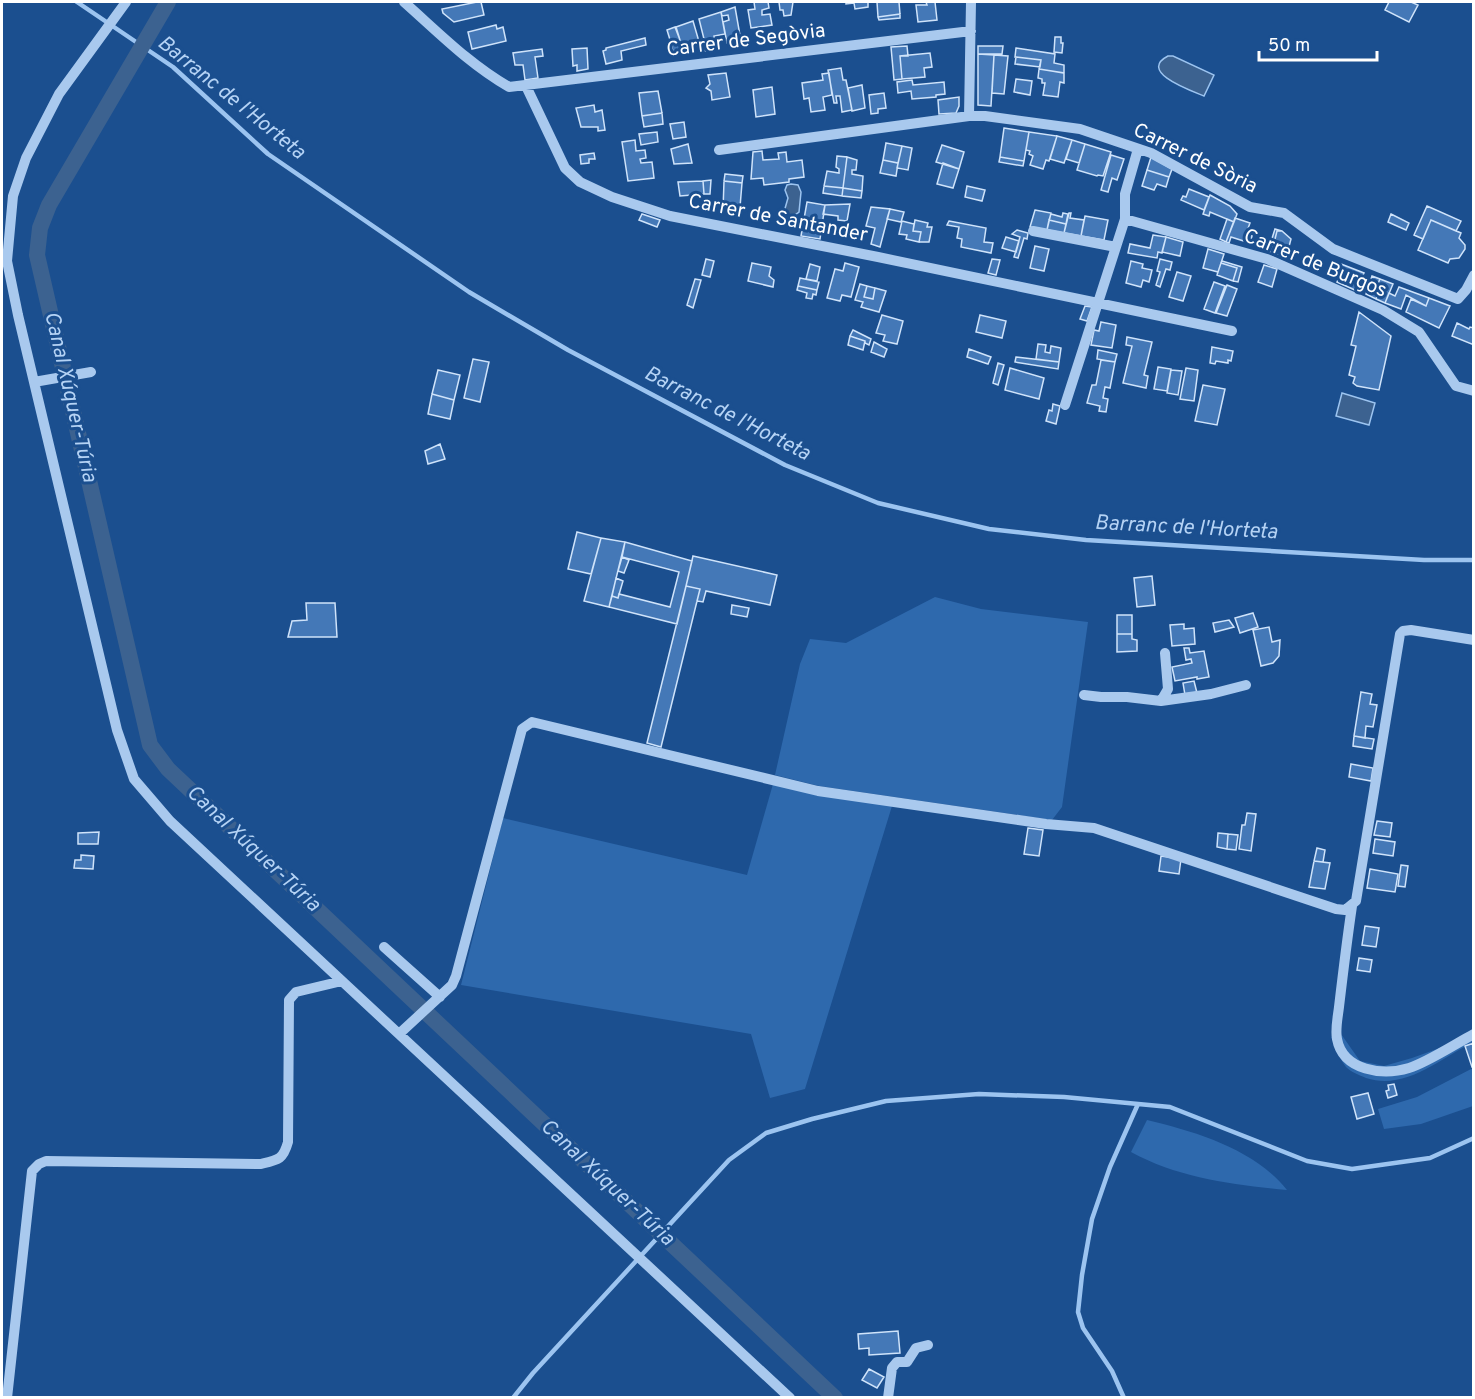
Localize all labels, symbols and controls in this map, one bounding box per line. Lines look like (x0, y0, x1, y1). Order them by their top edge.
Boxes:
street label: Carrer de Segòvia (665, 18, 827, 64)
scale bar (1259, 24, 1378, 62)
water label: Barranc de l'Horteta (151, 30, 311, 166)
text: 50 m (1268, 35, 1310, 58)
street label: Carrer de Sòria (1129, 118, 1261, 200)
street label: Carrer de Santander (686, 189, 870, 249)
street label: Carrer de Burgos (1240, 223, 1390, 305)
water label: Canal Xúquer-Túria (37, 309, 103, 485)
water label: Barranc de l'Horteta (639, 360, 815, 468)
water label: Barranc de l'Horteta (1094, 510, 1278, 546)
water label: Canal Xúquer-Túria (180, 780, 326, 918)
water label: Canal Xúquer-Túria (534, 1114, 680, 1252)

